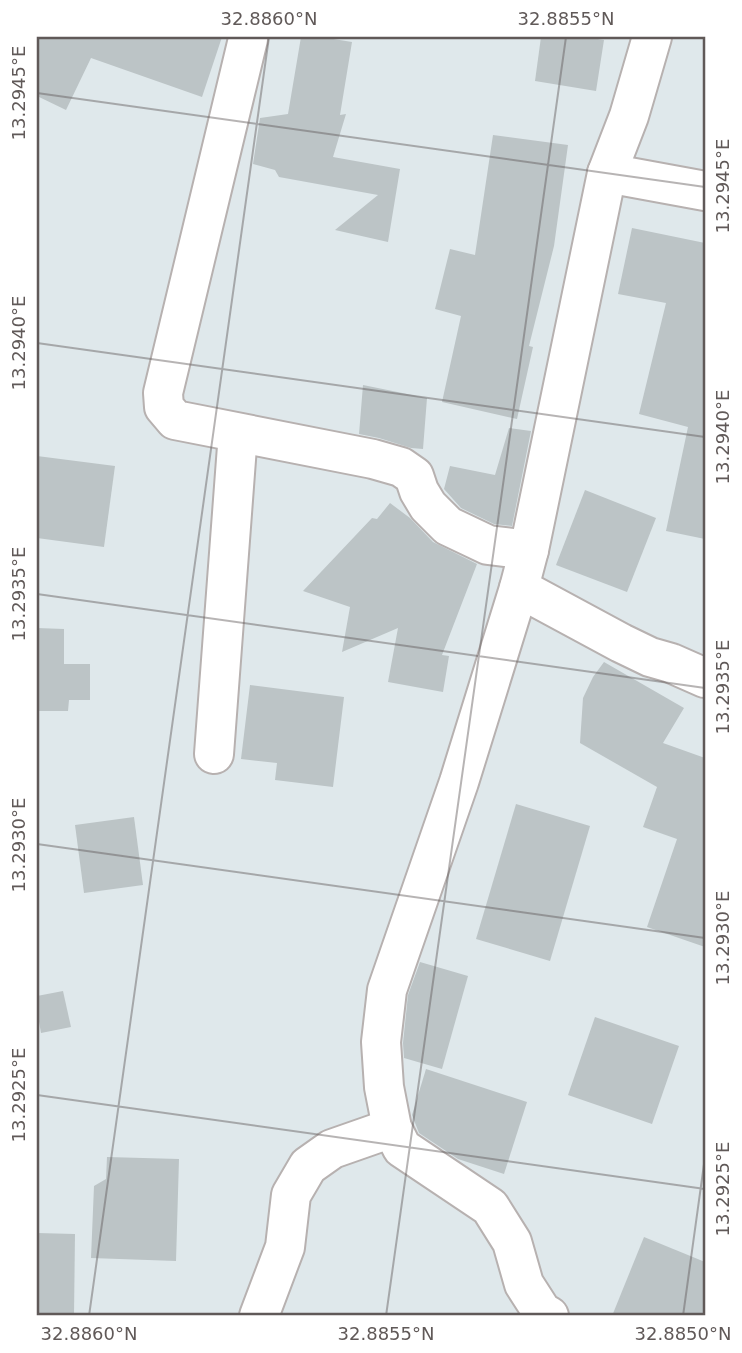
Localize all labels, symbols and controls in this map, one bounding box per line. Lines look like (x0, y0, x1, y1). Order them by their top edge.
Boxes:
text: 32.8860°N (221, 8, 317, 29)
text: 32.8855°N (518, 8, 614, 29)
text: 13.2945°E (8, 46, 29, 140)
text: 13.2945°E (712, 139, 733, 233)
text: 13.2940°E (8, 296, 29, 390)
text: 13.2940°E (712, 390, 733, 484)
text: 13.2935°E (8, 547, 29, 641)
text: 13.2935°E (712, 640, 733, 734)
text: 13.2930°E (8, 798, 29, 892)
text: 13.2930°E (712, 891, 733, 985)
text: 13.2925°E (8, 1048, 29, 1142)
text: 13.2925°E (712, 1142, 733, 1236)
text: 32.8860°N (41, 1323, 137, 1344)
text: 32.8855°N (338, 1323, 434, 1344)
text: 32.8850°N (635, 1323, 731, 1344)

